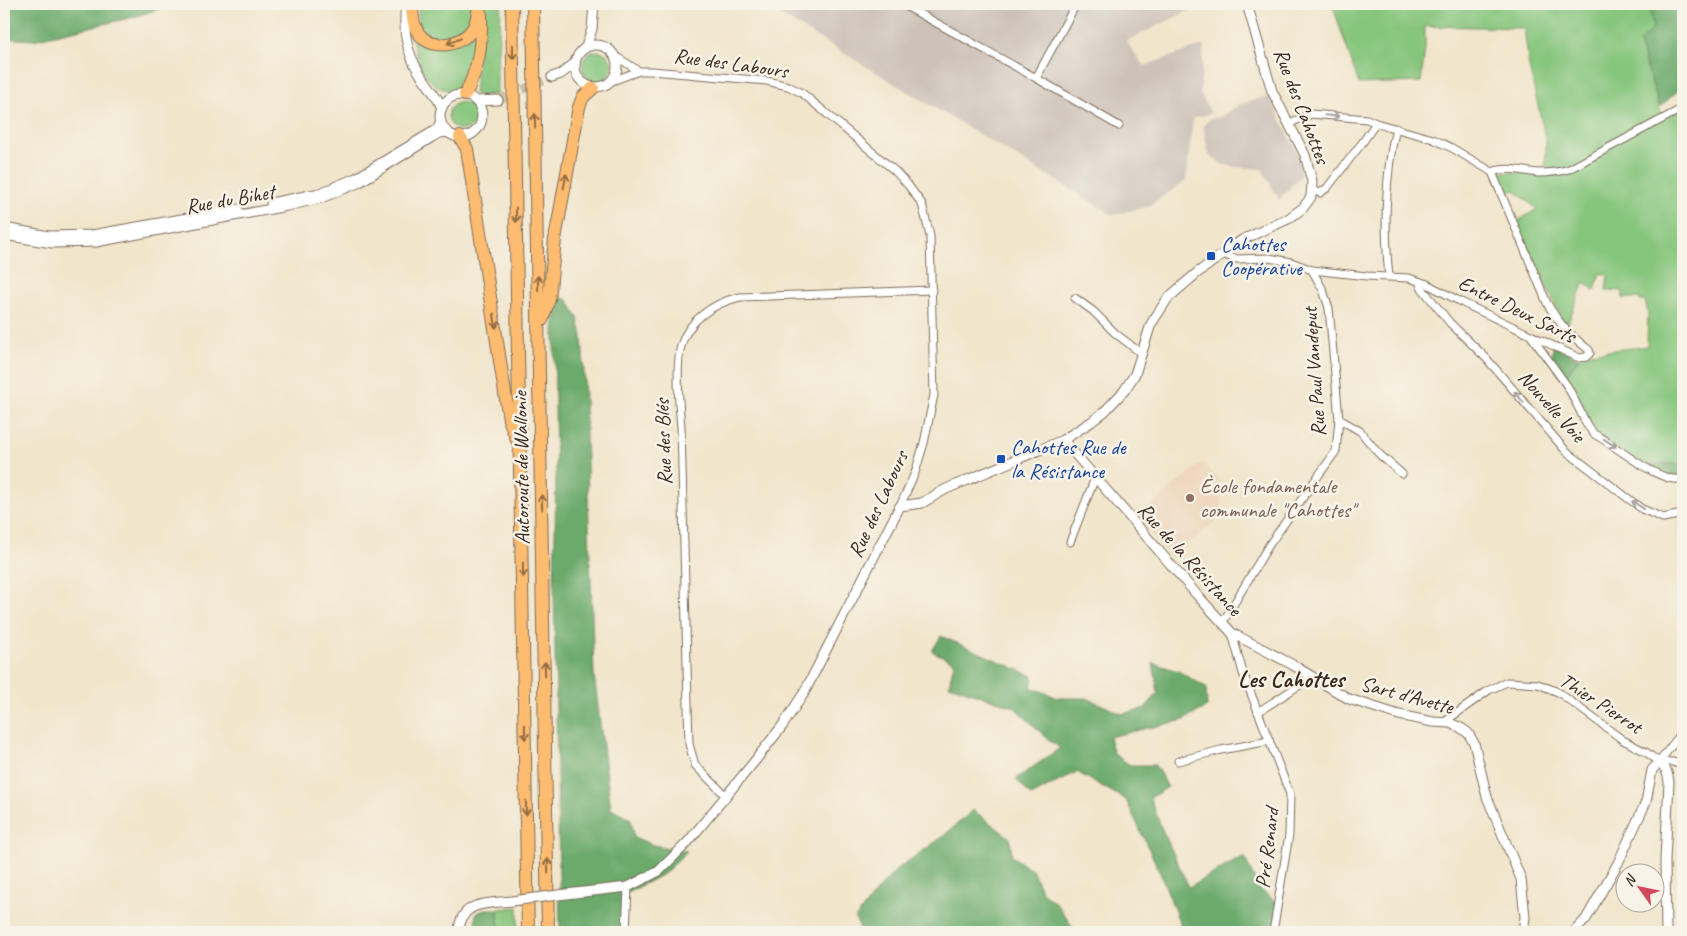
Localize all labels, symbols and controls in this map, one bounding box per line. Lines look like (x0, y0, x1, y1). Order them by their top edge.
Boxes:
one-way arrow (447, 37, 462, 46)
street label: Rue des Labours (672, 42, 791, 84)
one-way arrow (508, 44, 518, 60)
street label: Rue des Cahottes (1268, 45, 1337, 169)
one-way arrow (1324, 111, 1340, 121)
one-way arrow (530, 113, 540, 130)
one-way arrow (561, 173, 571, 189)
street label: Rue du Bihet (184, 178, 279, 220)
one-way arrow (511, 206, 521, 223)
place label: Cahottes Coopérative (1221, 231, 1303, 281)
marker: Cahottes Coopérative (1205, 250, 1217, 262)
street label: Entre Deux Sarts (1454, 269, 1581, 349)
one-way arrow (533, 276, 543, 292)
street label: Rue Paul Vandeput (1296, 304, 1331, 438)
one-way arrow (490, 313, 500, 329)
street label: Nouvelle Voie (1513, 364, 1593, 449)
street label: Autoroute de Wallonie (507, 389, 535, 545)
one-way arrow (1513, 391, 1524, 404)
street label: Rue des Blés (648, 397, 677, 485)
place label: Cahottes Rue de la Résistance (1011, 434, 1127, 484)
one-way arrow (1603, 439, 1617, 449)
street label: Rue des Labours (842, 445, 915, 562)
marker: Cahottes Rue de la Résistance (995, 453, 1007, 465)
place label: Ècole fondamentale communale "Cahottes" (1200, 473, 1359, 523)
marker: Ècole fondamentale communale "Cahottes" (1184, 492, 1196, 504)
one-way arrow (537, 495, 547, 511)
street label: Rue de la Résistance (1132, 497, 1249, 622)
one-way arrow (1631, 500, 1645, 511)
one-way arrow (518, 562, 527, 578)
one-way arrow (540, 661, 550, 677)
district label: Les Cahottes (1238, 664, 1347, 694)
street label: Thier Pierrot (1555, 667, 1649, 740)
street label: Sart d'Avette (1358, 670, 1457, 720)
one-way arrow (521, 724, 530, 740)
one-way arrow (521, 799, 531, 815)
street label: Pré Renard (1249, 804, 1285, 890)
one-way arrow (543, 858, 553, 874)
north arrow (1614, 864, 1664, 914)
text: N (1620, 871, 1640, 889)

